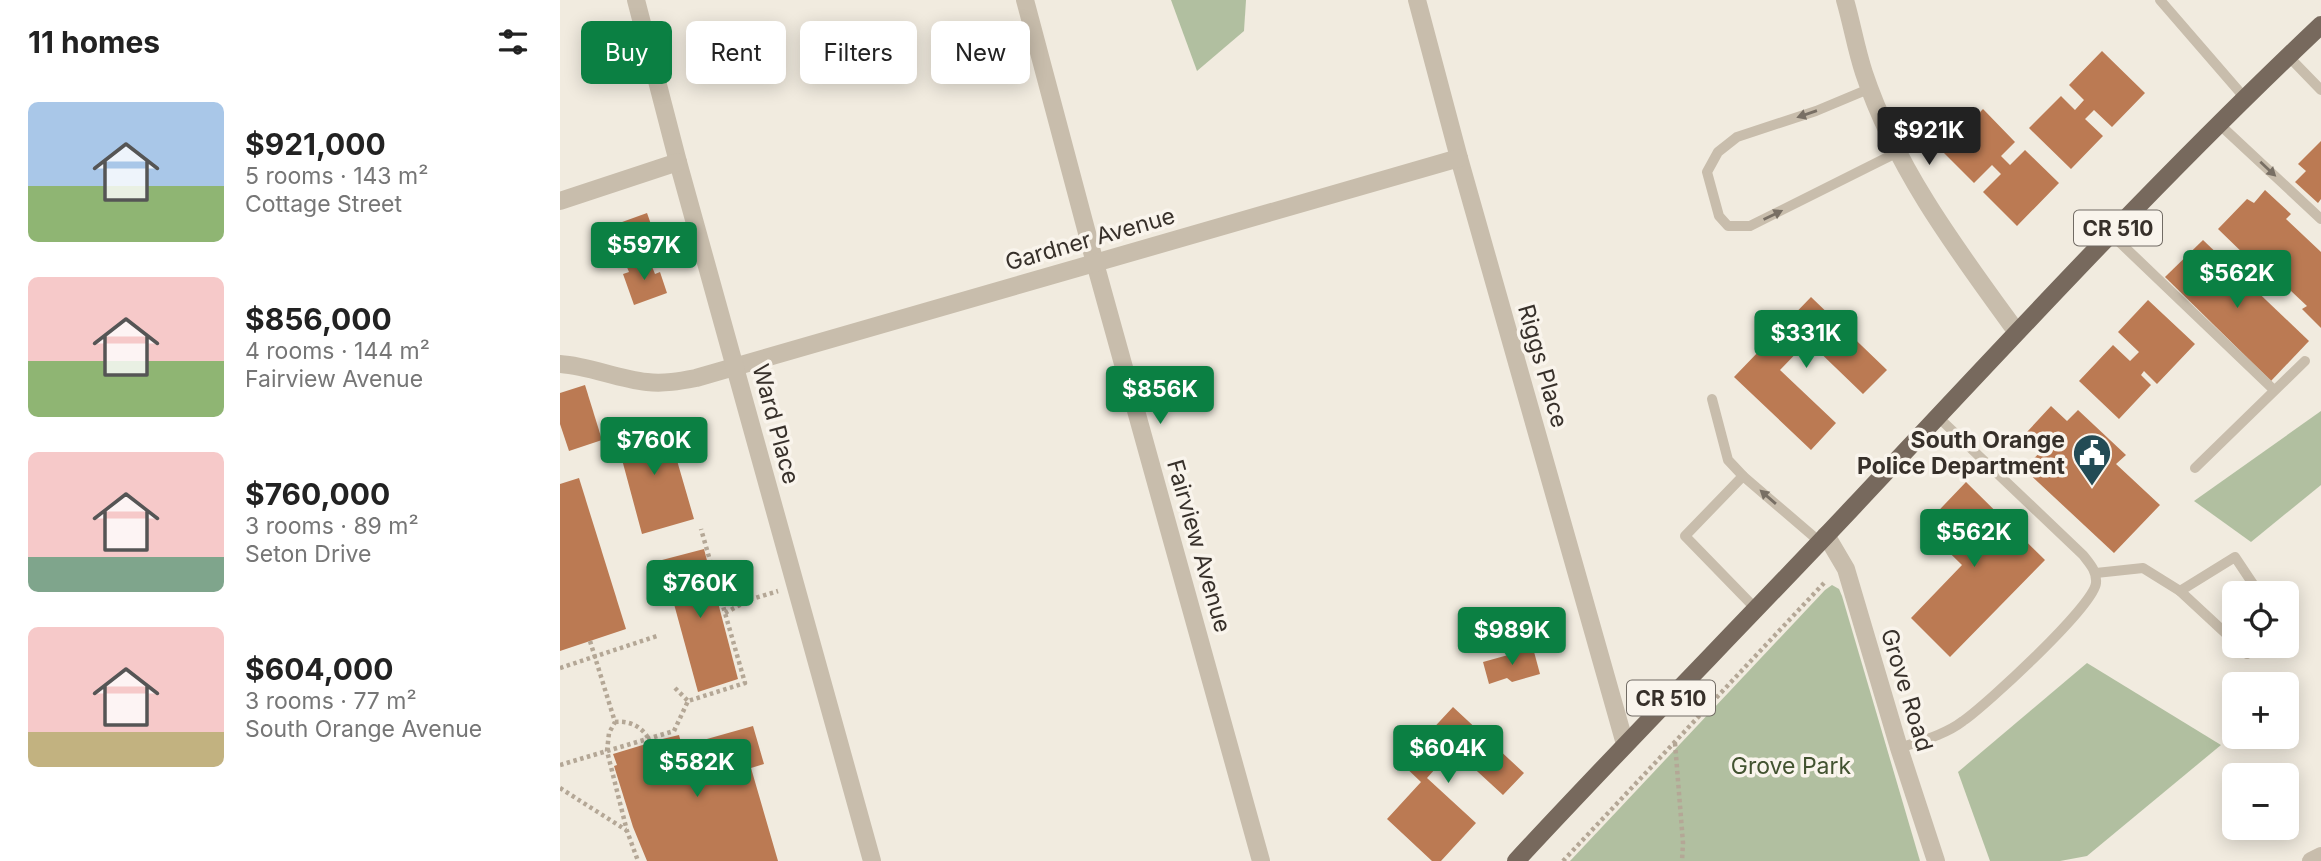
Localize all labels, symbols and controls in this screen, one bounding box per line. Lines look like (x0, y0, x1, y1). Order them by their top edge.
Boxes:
chip: Buy (581, 21, 672, 84)
chip: Rent (686, 21, 786, 84)
chip: Filters (800, 21, 917, 84)
chip: New (931, 21, 1030, 84)
icon: filters (494, 23, 532, 61)
text: 11 homes (28, 24, 160, 60)
pin: $921K (1880, 108, 1978, 167)
one-way arrow (1797, 109, 1818, 120)
text: $921K (1894, 116, 1964, 144)
text: $921,000 (245, 126, 386, 162)
icon: home (84, 130, 168, 214)
one-way arrow (2259, 161, 2276, 177)
text: 5 rooms · 143 m² (245, 162, 428, 190)
text: Cottage Street (245, 190, 402, 218)
street label: Gardner Avenue (1002, 201, 1178, 277)
one-way arrow (1763, 209, 1783, 221)
road number: CR 510 (2074, 210, 2162, 246)
pin: $597K (595, 222, 693, 282)
text: $597K (607, 231, 681, 259)
pin: $562K (2188, 250, 2286, 310)
text: $562K (2199, 259, 2275, 287)
text: $856,000 (245, 301, 392, 337)
street label: Riggs Place (1512, 301, 1574, 431)
icon: home (84, 305, 168, 389)
pin: $331K (1757, 310, 1855, 370)
text: $331K (1770, 319, 1842, 347)
text: 4 rooms · 144 m² (245, 337, 430, 365)
street label: Ward Place (747, 361, 805, 487)
text: Fairview Avenue (245, 365, 423, 393)
pin: $856K (1111, 366, 1209, 426)
text: $856K (1122, 375, 1198, 403)
pin: $760K (605, 418, 703, 477)
text: $760K (616, 426, 692, 454)
place label: South Orange Police Department (1857, 426, 2066, 480)
public building icon: South Orange Police Department (2071, 432, 2113, 487)
street label: Fairview Avenue (1161, 457, 1237, 635)
text: $760,000 (245, 476, 390, 512)
icon: home (84, 480, 168, 564)
one-way arrow (1759, 489, 1777, 505)
pin: $562K (1925, 510, 2023, 569)
text: 3 rooms · 89 m² (245, 512, 419, 540)
text: $562K (1936, 518, 2012, 546)
text: Seton Drive (245, 540, 371, 568)
pin: $760K (651, 560, 749, 620)
text: $760K (662, 569, 738, 597)
map controls (2222, 581, 2299, 840)
button: locate (2222, 581, 2299, 658)
pin: $989K (1463, 608, 1561, 667)
text: $989K (1474, 616, 1550, 644)
street label: Grove Road (1875, 625, 1939, 755)
text: $604,000 (245, 651, 393, 687)
icon: home (84, 655, 168, 739)
button: + (2222, 672, 2299, 749)
road number: CR 510 (1627, 680, 1715, 716)
text: 3 rooms · 77 m² (245, 687, 417, 715)
text: South Orange Avenue (245, 715, 482, 743)
pin: $604K (1399, 726, 1497, 785)
text: $604K (1409, 734, 1487, 762)
pin: $582K (648, 740, 746, 799)
text: $582K (659, 748, 735, 776)
park label: Grove Park (1731, 752, 1852, 780)
button: − (2222, 763, 2299, 840)

